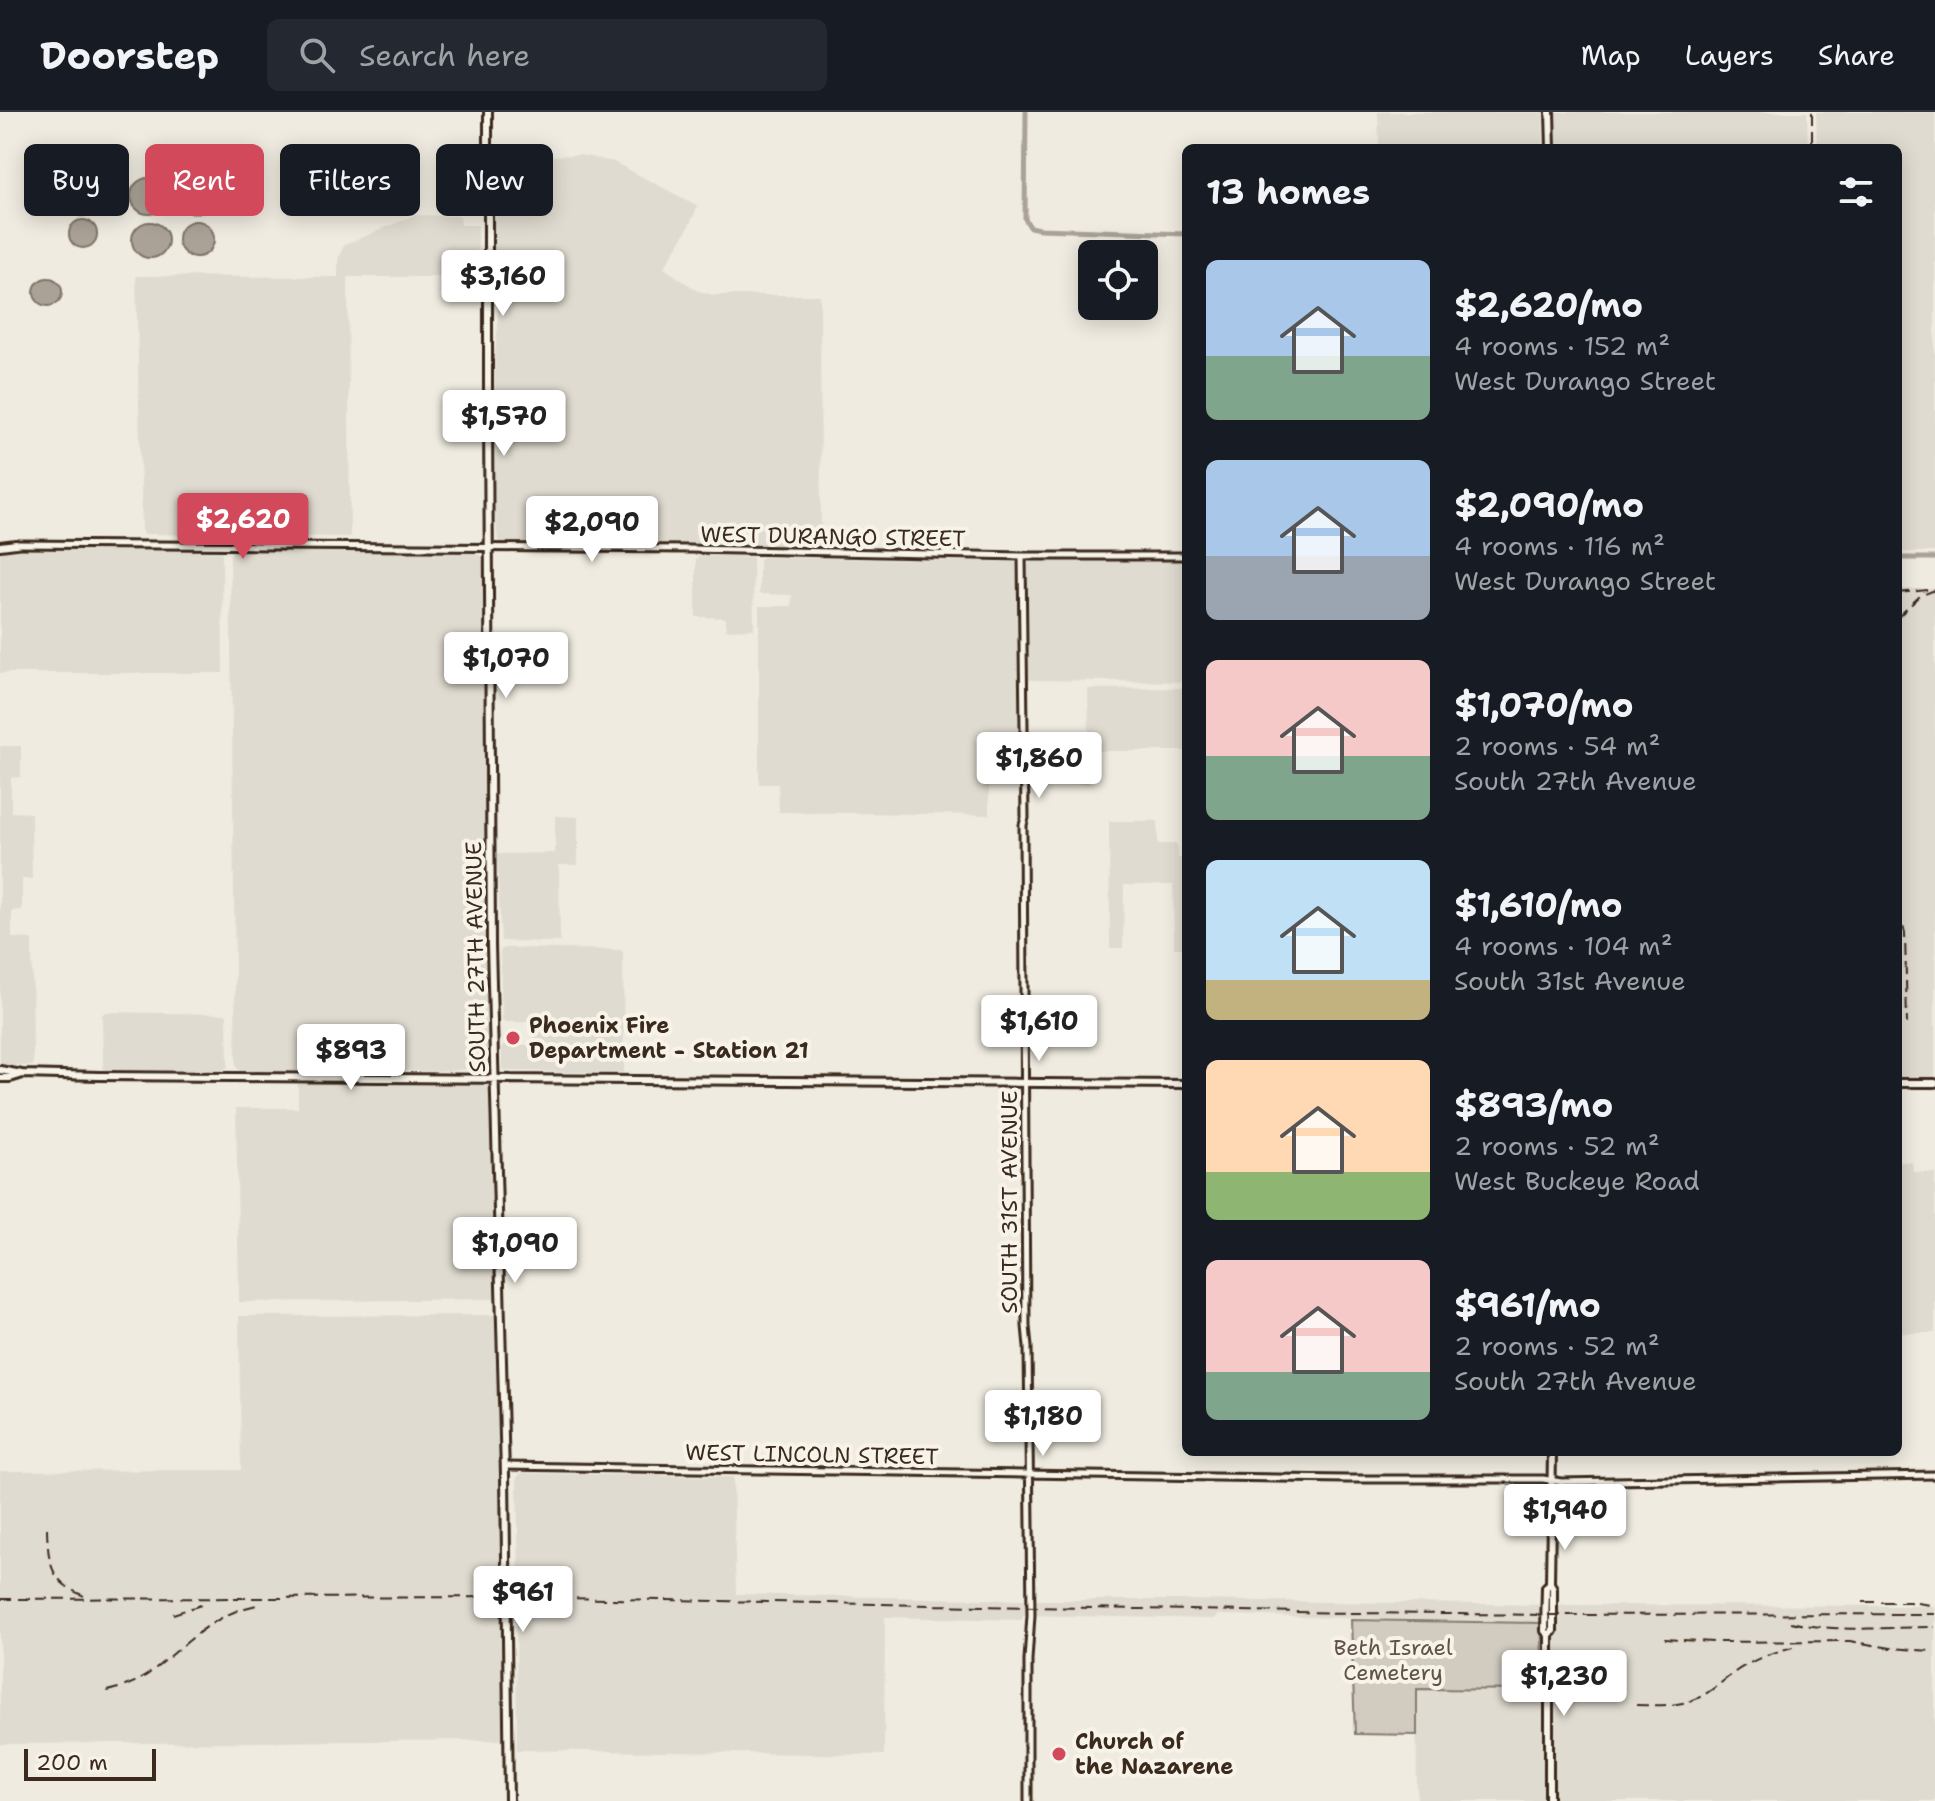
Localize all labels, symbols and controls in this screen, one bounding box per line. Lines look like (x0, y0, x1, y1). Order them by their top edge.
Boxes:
search box (267, 19, 827, 91)
text: Doorstep (40, 30, 219, 81)
icon: search (295, 33, 339, 77)
text: Search here (359, 35, 530, 76)
text: Map (1581, 36, 1641, 74)
text: Layers (1685, 36, 1774, 74)
text: Share (1818, 36, 1895, 74)
chip: Buy (24, 144, 129, 216)
chip: Rent (145, 144, 264, 216)
chip: Filters (280, 144, 420, 216)
chip: New (436, 144, 553, 216)
text: 13 homes (1206, 169, 1370, 215)
icon: filters (1834, 170, 1878, 214)
map controls (1078, 240, 1158, 320)
button: locate (1078, 240, 1158, 320)
pin: $3,160 (438, 250, 568, 318)
text: $3,160 (459, 258, 547, 293)
text: $2,620/mo (1454, 282, 1643, 328)
icon: home (1270, 292, 1366, 388)
text: 4 rooms · 152 m² (1454, 328, 1670, 363)
text: West Durango Street (1454, 363, 1716, 398)
pin: $1,570 (439, 390, 569, 458)
text: $1,570 (461, 398, 547, 433)
text: $2,090/mo (1454, 482, 1644, 528)
icon: home (1270, 492, 1366, 588)
pin: $2,620 (178, 493, 308, 561)
pin: $2,090 (527, 496, 657, 564)
text: $2,620 (195, 501, 291, 536)
text: $2,090 (544, 504, 640, 539)
street label: WEST DURANGO STREET (700, 520, 966, 553)
text: 4 rooms · 116 m² (1454, 528, 1665, 563)
text: West Durango Street (1454, 563, 1716, 598)
pin: $1,070 (441, 632, 571, 700)
text: $1,070 (462, 640, 550, 675)
text: $1,070/mo (1454, 682, 1634, 728)
icon: home (1270, 692, 1366, 788)
text: 2 rooms · 54 m² (1454, 728, 1660, 763)
pin: $1,860 (974, 732, 1104, 800)
text: $1,860 (995, 740, 1083, 775)
text: South 27th Avenue (1454, 763, 1697, 798)
street label: SOUTH 27TH AVENUE (459, 841, 492, 1073)
text: $1,610/mo (1454, 882, 1623, 928)
icon: home (1270, 892, 1366, 988)
text: 4 rooms · 104 m² (1454, 928, 1673, 963)
text: South 31st Avenue (1454, 963, 1686, 998)
pin: $1,610 (974, 995, 1104, 1063)
text: $1,610 (999, 1003, 1079, 1038)
place label: Phoenix Fire Department - Station 21 (529, 1011, 809, 1065)
pin: $893 (304, 1024, 398, 1092)
marker: Phoenix Fire Department - Station 21 (504, 1029, 522, 1047)
text: $893 (315, 1032, 387, 1067)
text: $893/mo (1454, 1082, 1613, 1128)
street label: SOUTH 31ST AVENUE (995, 1090, 1024, 1314)
icon: home (1270, 1092, 1366, 1188)
text: 2 rooms · 52 m² (1454, 1128, 1660, 1163)
text: West Buckeye Road (1454, 1163, 1700, 1198)
pin: $1,090 (450, 1217, 580, 1285)
text: $1,090 (471, 1225, 559, 1260)
text: $961/mo (1454, 1282, 1601, 1328)
icon: home (1270, 1292, 1366, 1388)
text: 2 rooms · 52 m² (1454, 1328, 1660, 1363)
text: South 27th Avenue (1454, 1363, 1697, 1398)
pin: $1,180 (978, 1390, 1108, 1458)
text: $1,180 (1003, 1398, 1083, 1433)
street label: WEST LINCOLN STREET (685, 1438, 939, 1471)
pin: $1,940 (1500, 1484, 1630, 1552)
text: $1,940 (1522, 1492, 1608, 1527)
pin: $961 (476, 1566, 570, 1634)
text: $961 (492, 1574, 554, 1609)
park label: Beth Israel Cemetery (1333, 1633, 1453, 1687)
pin: $1,230 (1499, 1650, 1629, 1718)
text: $1,230 (1520, 1658, 1608, 1693)
place label: Church of the Nazarene (1075, 1727, 1233, 1781)
scale bar (24, 1745, 156, 1781)
marker: Church of the Nazarene (1050, 1745, 1068, 1763)
text: 200 m (36, 1748, 108, 1777)

